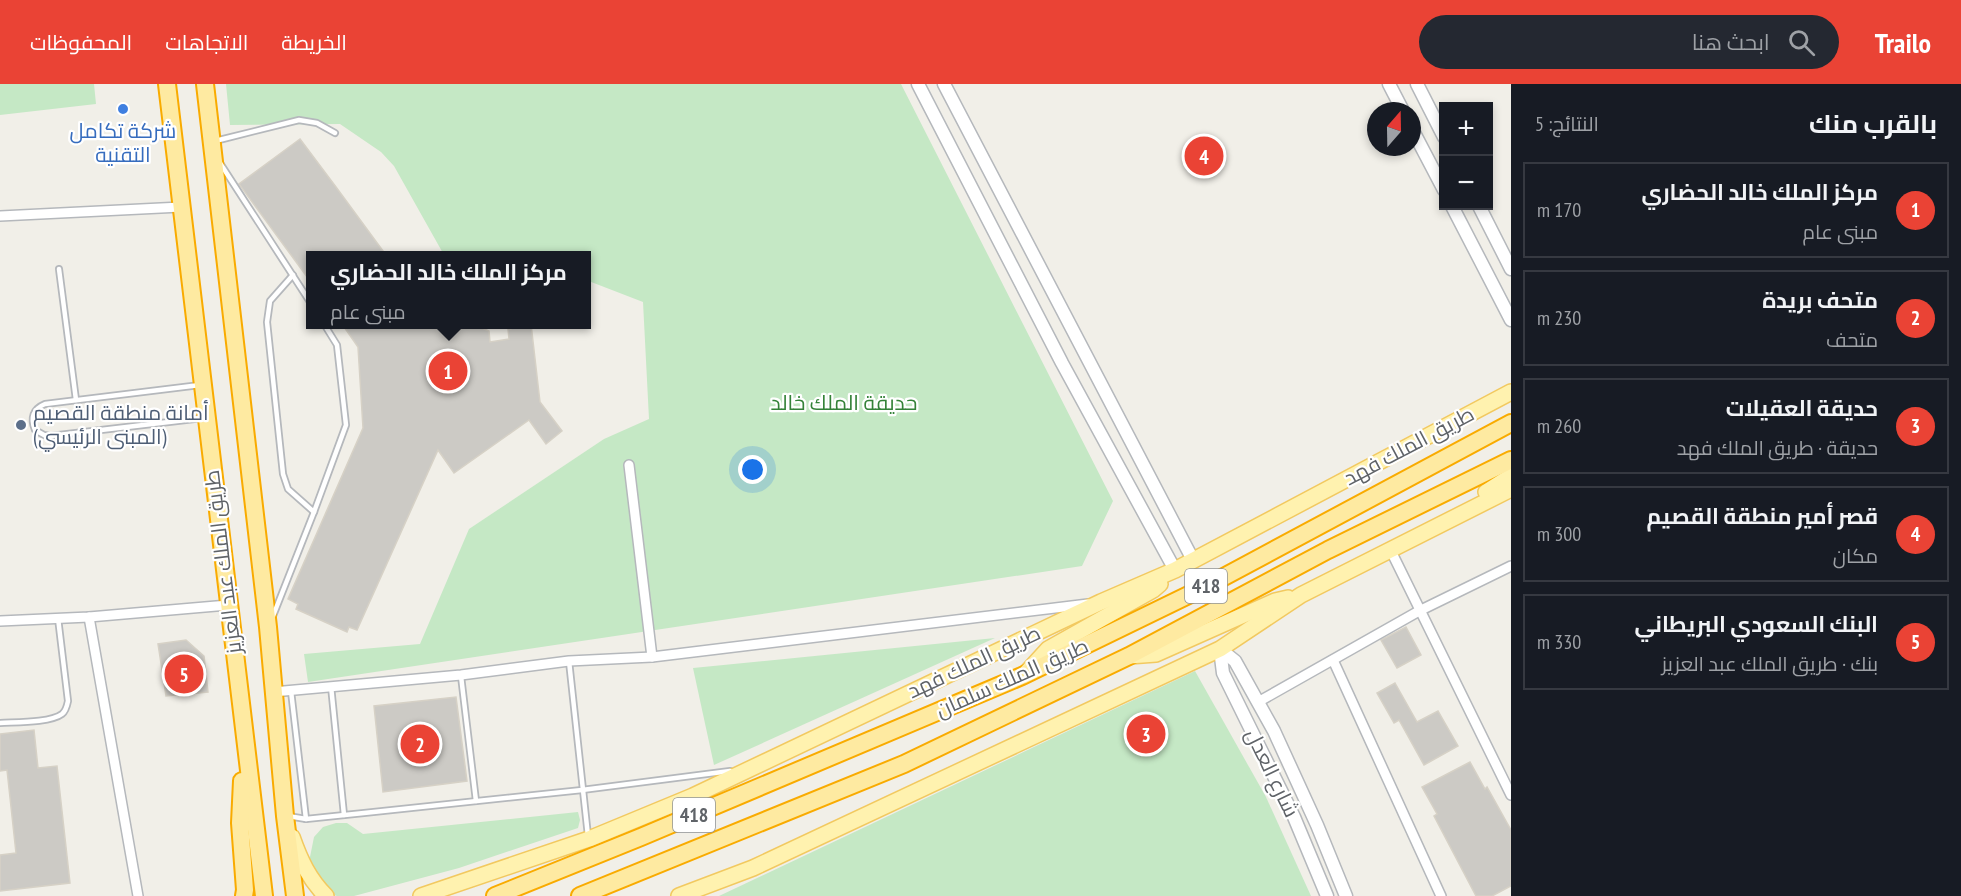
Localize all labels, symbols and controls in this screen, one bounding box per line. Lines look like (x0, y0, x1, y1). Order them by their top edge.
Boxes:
search box (1419, 15, 1839, 69)
text: Trailo (1875, 24, 1931, 61)
icon: search (1785, 26, 1818, 59)
text: ابحث هنا (1692, 28, 1770, 56)
text: المحفوظات (30, 29, 132, 56)
text: الاتجاهات (165, 29, 248, 56)
text: الخريطة (281, 29, 347, 56)
marker: شركة تكامل التقنية (116, 102, 130, 116)
north arrow (1367, 102, 1421, 156)
map controls (1439, 102, 1493, 210)
button: + (1439, 102, 1493, 156)
text: بالقرب منك (1809, 107, 1937, 140)
text: النتائج: 5 (1535, 111, 1599, 137)
place label: شركة تكامل التقنية (70, 117, 176, 168)
pin: 4 (1184, 134, 1224, 178)
button: − (1439, 156, 1493, 210)
text: مركز الملك خالد الحضاري (1642, 178, 1878, 206)
text: 170 m (1537, 197, 1581, 223)
text: 1 (1911, 197, 1920, 223)
text: مبنى عام (1803, 219, 1878, 245)
popup (306, 251, 591, 329)
text: مركز الملك خالد الحضاري (330, 258, 567, 286)
text: متحف بريدة (1762, 286, 1878, 314)
text: مبنى عام (330, 299, 406, 325)
text: 230 m (1537, 305, 1581, 331)
text: 2 (1911, 305, 1920, 331)
text: متحف (1826, 327, 1878, 353)
pin: 1 (428, 348, 468, 394)
park label: حديقة الملك خالد (770, 389, 918, 416)
text: حديقة العقيلات (1726, 394, 1878, 422)
place label: أمانة منطقة القصيم (المبنى الرئيسي) (33, 399, 209, 452)
street label: طريق الملك فهد (1339, 400, 1479, 491)
text: 260 m (1537, 413, 1581, 439)
text: 3 (1911, 413, 1920, 439)
marker: أمانة منطقة القصيم (المبنى الرئيسي) (14, 418, 28, 432)
text: حديقة · طريق الملك فهد (1677, 435, 1878, 461)
your location (738, 455, 767, 484)
street label: طريق الملك عبد العزيز (198, 469, 247, 657)
text: قصر أمير منطقة القصيم (1646, 502, 1878, 530)
text: 300 m (1537, 521, 1581, 547)
text: 4 (1911, 521, 1920, 547)
text: مكان (1833, 543, 1878, 569)
road number: 418 (1185, 569, 1227, 603)
text: البنك السعودي البريطاني (1635, 610, 1878, 638)
street label: طريق الملك فهد (903, 619, 1045, 704)
text: 330 m (1537, 629, 1581, 655)
text: 5 (1911, 629, 1920, 655)
street label: طريق الملك سلمان (931, 632, 1092, 723)
text: بنك · طريق الملك عبد العزيز (1661, 651, 1878, 677)
pin: 5 (164, 652, 204, 696)
pin: 3 (1126, 712, 1166, 756)
pin: 2 (400, 722, 440, 766)
street label: شارع العدل (1239, 724, 1305, 822)
road number: 418 (673, 798, 715, 832)

